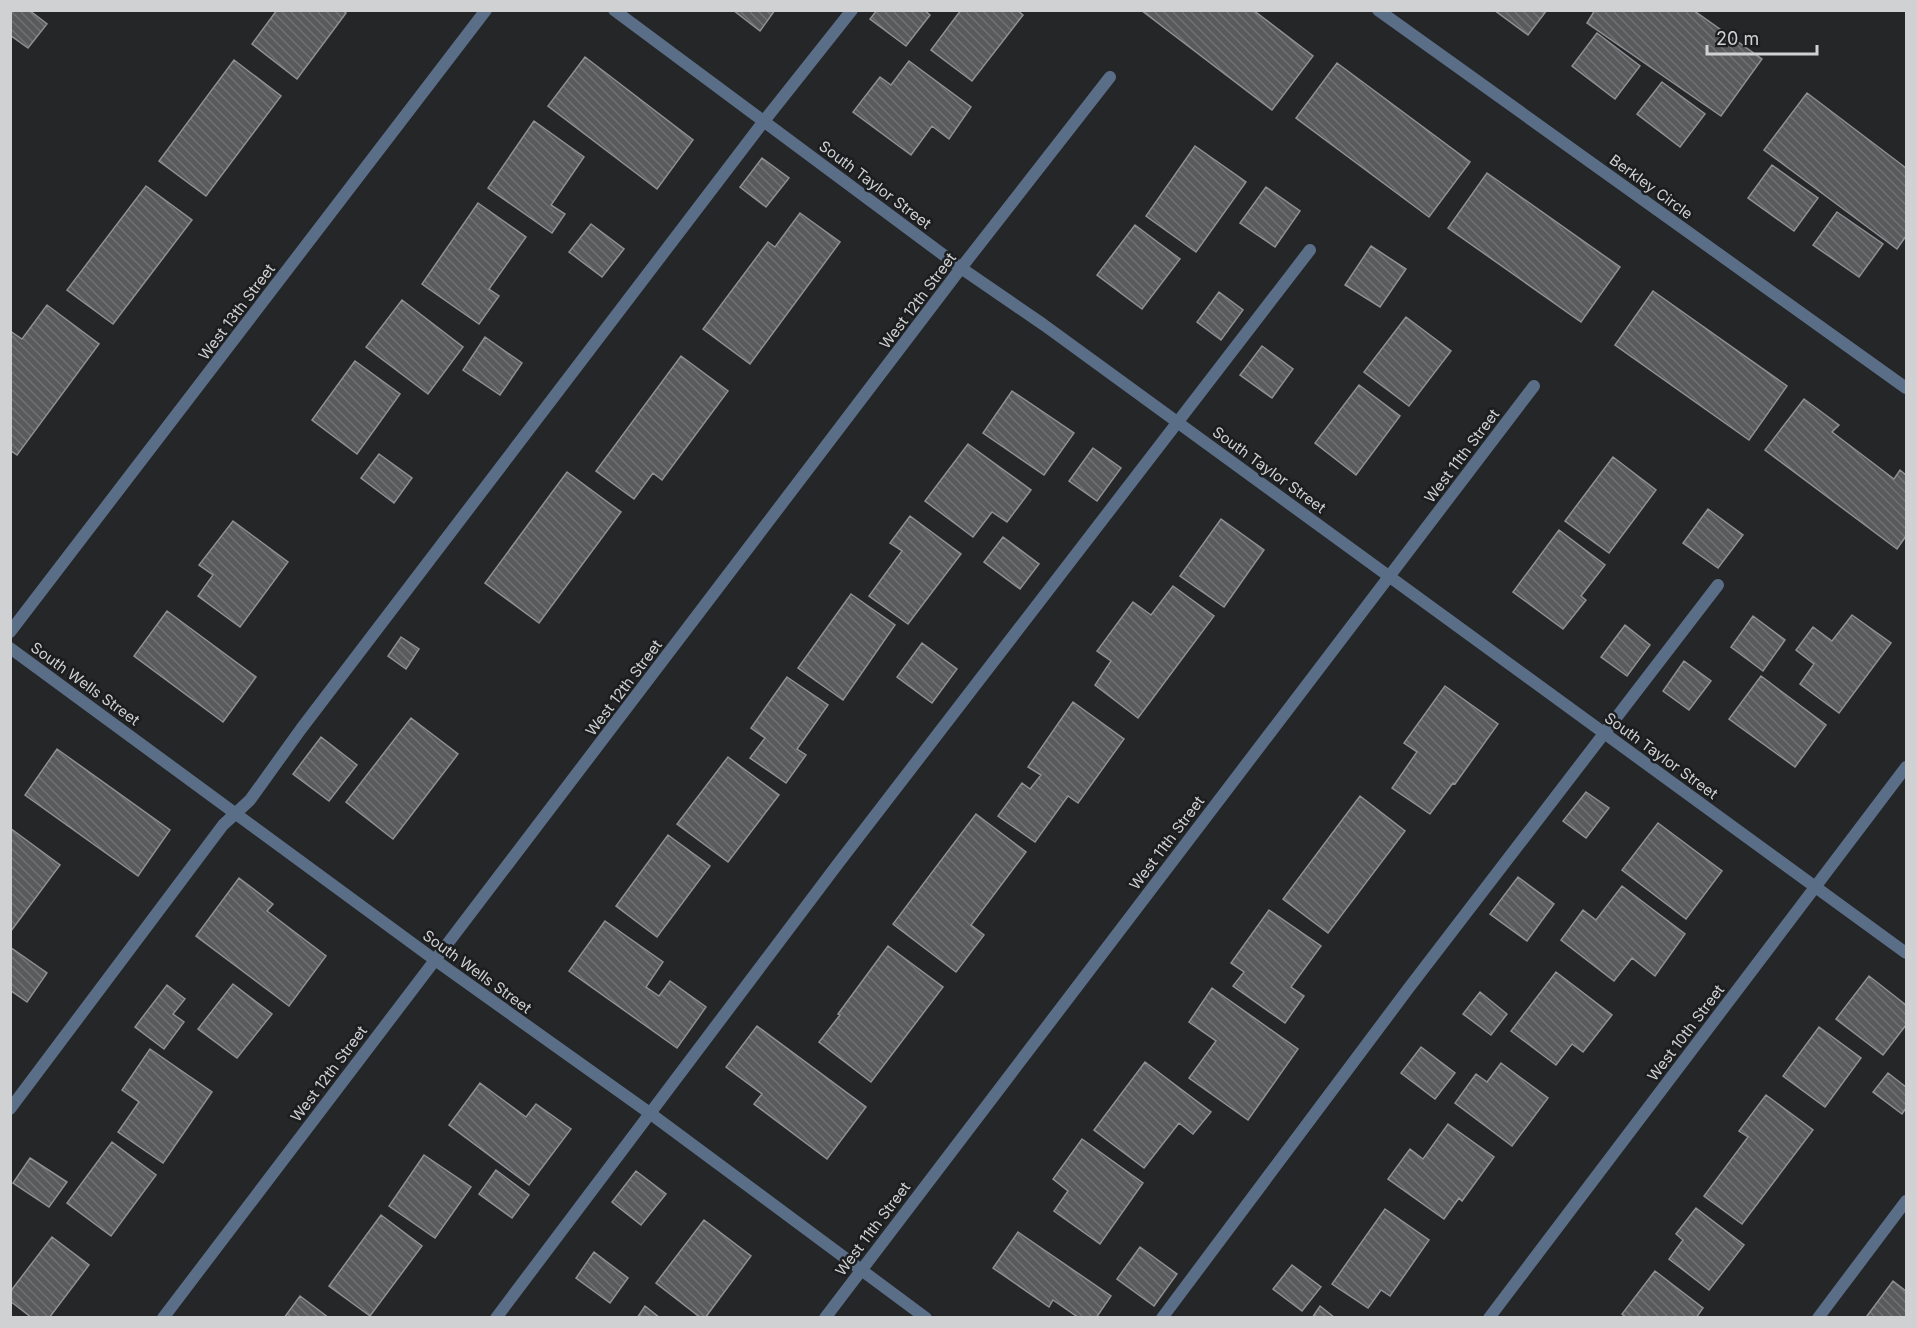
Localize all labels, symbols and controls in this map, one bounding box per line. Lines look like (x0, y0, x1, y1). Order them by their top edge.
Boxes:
scale bar (1707, 18, 1816, 56)
text: 20 m (1716, 28, 1759, 49)
street label: South Taylor Street (815, 136, 935, 233)
street label: Berkley Circle (1606, 150, 1697, 223)
street label: West 12th Street (875, 249, 960, 352)
street label: West 13th Street (194, 260, 279, 364)
street label: West 11th Street (1420, 405, 1503, 506)
street label: South Taylor Street (1209, 422, 1330, 517)
street label: West 12th Street (581, 636, 666, 739)
street label: South Wells Street (27, 638, 144, 730)
street label: South Taylor Street (1601, 708, 1722, 803)
street label: West 11th Street (1125, 792, 1208, 893)
street label: South Wells Street (419, 926, 536, 1018)
street label: West 10th Street (1643, 981, 1728, 1085)
street label: West 12th Street (286, 1022, 371, 1125)
street label: West 11th Street (831, 1178, 914, 1279)

